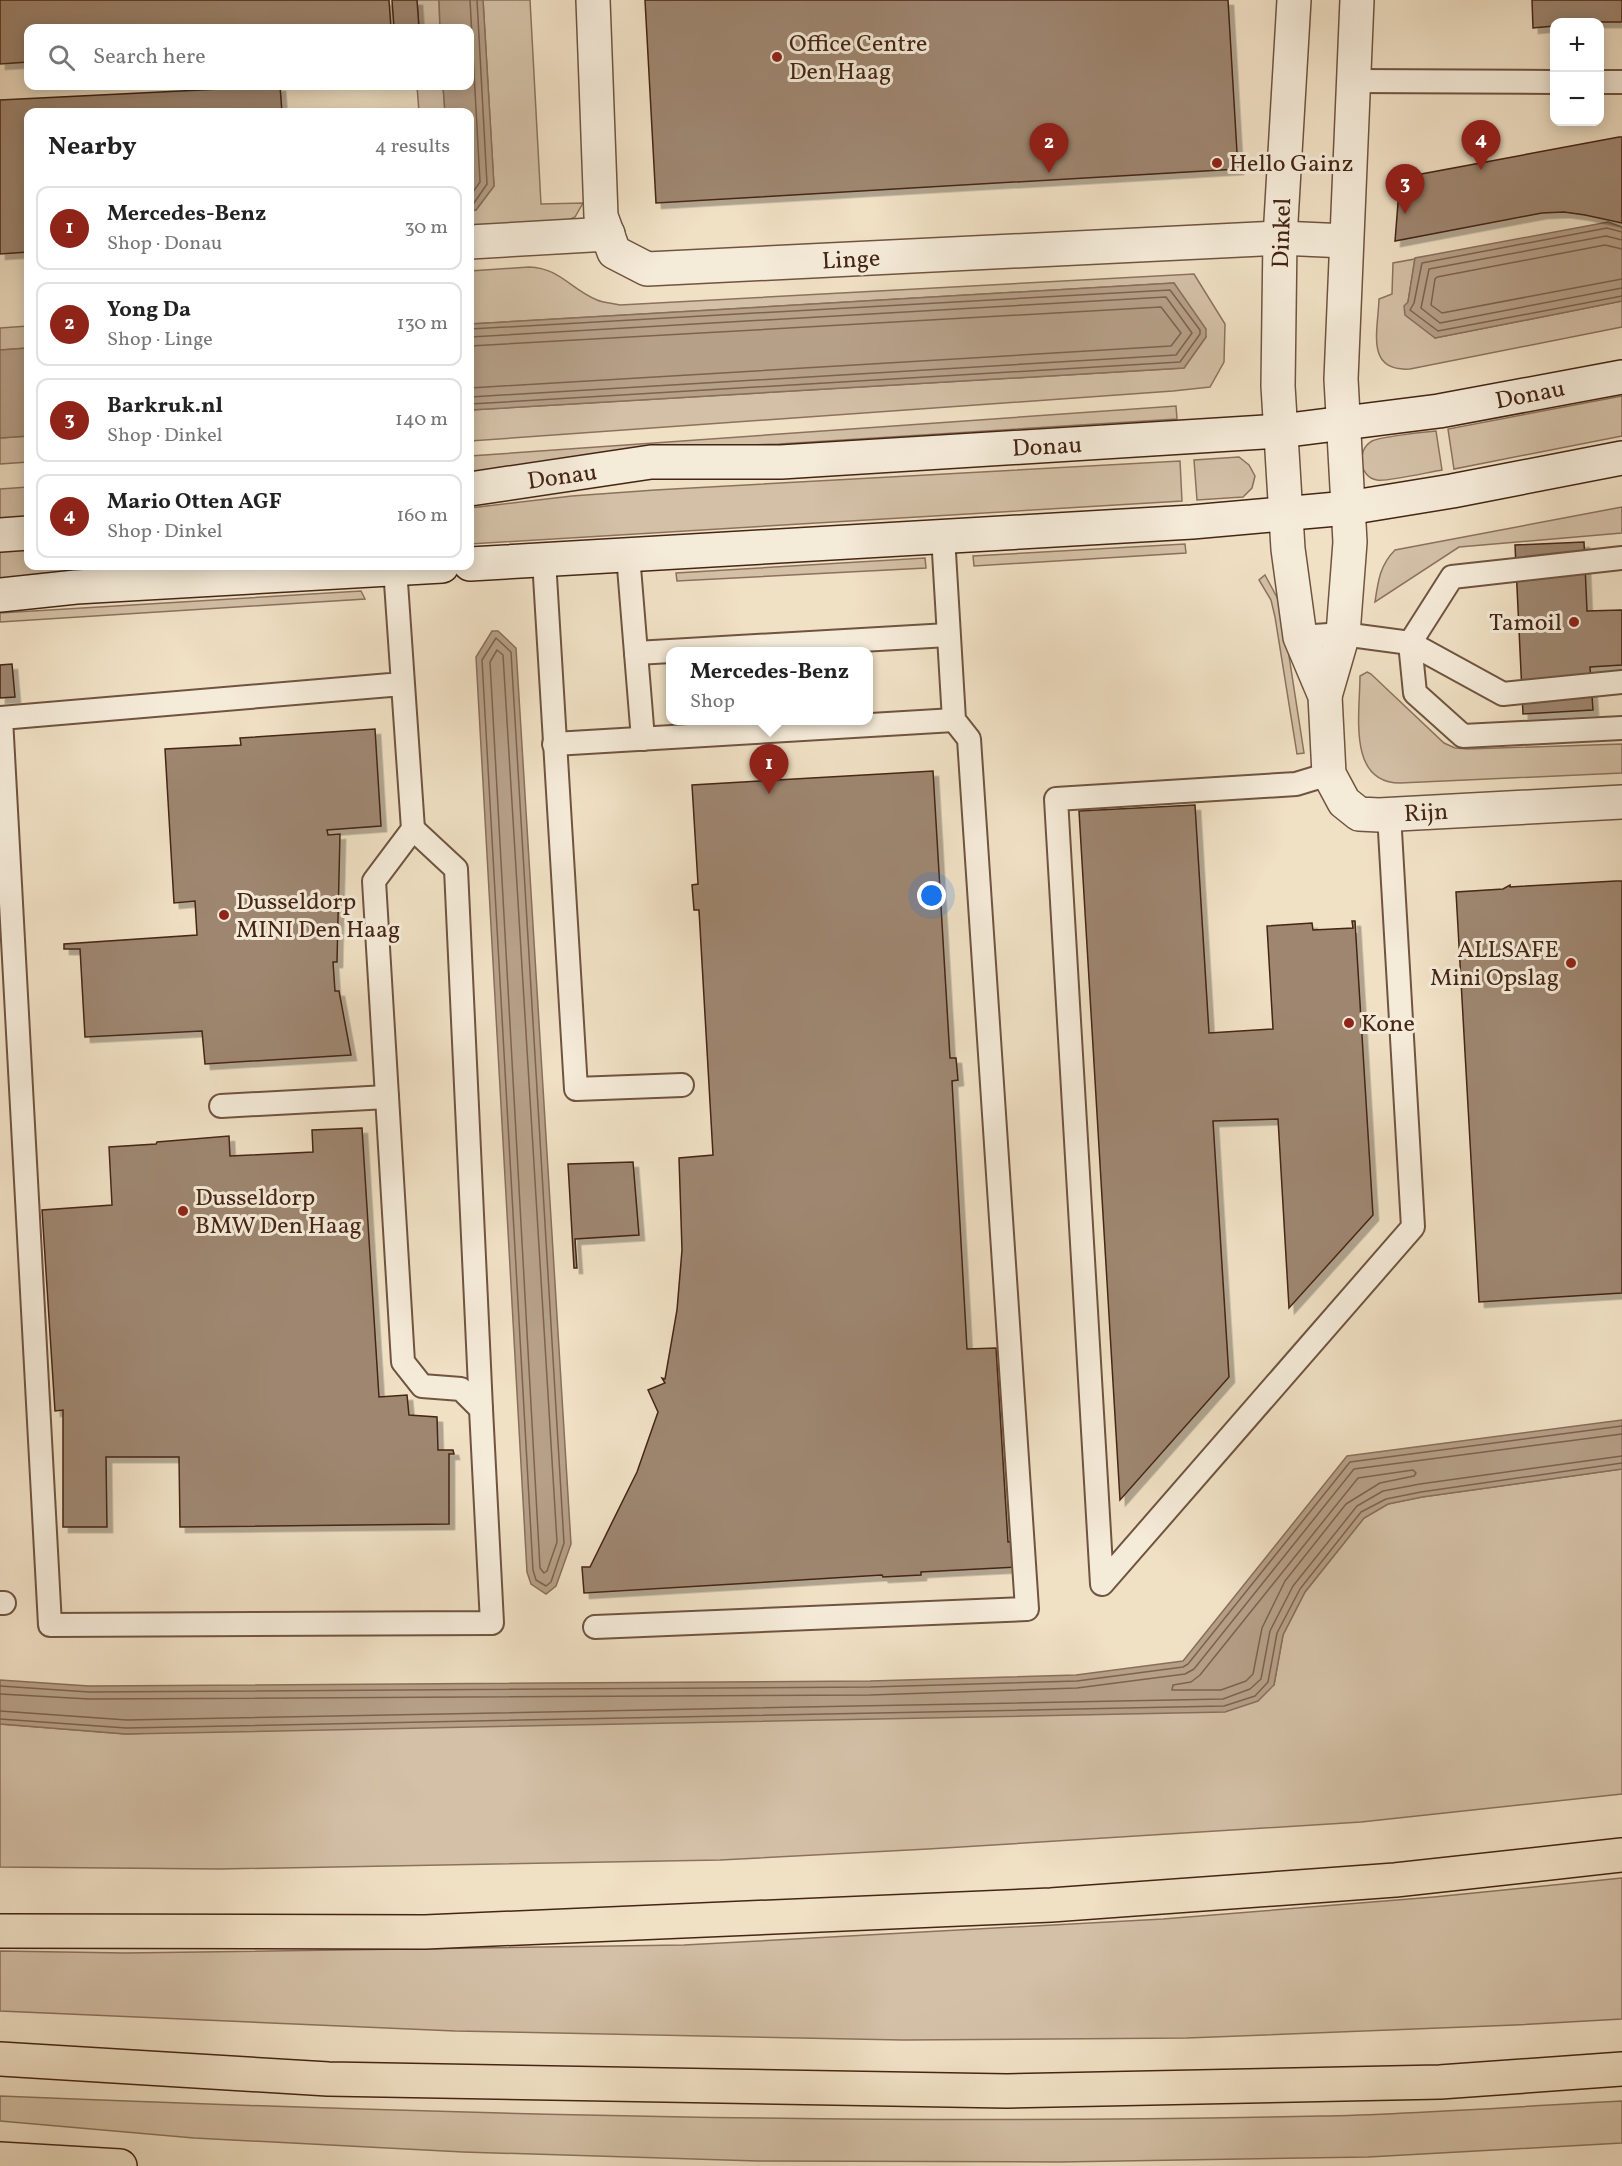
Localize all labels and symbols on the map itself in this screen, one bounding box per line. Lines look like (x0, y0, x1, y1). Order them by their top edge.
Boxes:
place label: Office Centre Den Haag (789, 28, 927, 90)
marker: Office Centre Den Haag (770, 50, 784, 64)
pin: 4 (1462, 120, 1500, 170)
pin: 2 (1030, 124, 1068, 173)
place label: Hello Gainz (1229, 148, 1353, 182)
marker: Hello Gainz (1210, 156, 1224, 170)
pin: 3 (1386, 164, 1424, 214)
street label: Dinkel (1265, 197, 1301, 269)
street label: Linge (821, 242, 881, 280)
street label: Donau (1493, 373, 1568, 419)
street label: Donau (1011, 429, 1083, 467)
street label: Donau (525, 456, 599, 500)
place label: Tamoil (1489, 607, 1562, 641)
marker: Tamoil (1567, 615, 1581, 629)
pin: 1 (750, 744, 788, 794)
street label: Rijn (1403, 796, 1449, 832)
your location (917, 881, 946, 910)
place label: Dusseldorp MINI Den Haag (236, 886, 400, 948)
marker: Dusseldorp MINI Den Haag (217, 908, 231, 922)
place label: ALLSAFE Mini Opslag (1430, 934, 1559, 996)
marker: ALLSAFE Mini Opslag (1564, 956, 1578, 970)
place label: Kone (1361, 1008, 1415, 1042)
marker: Kone (1342, 1016, 1356, 1030)
place label: Dusseldorp BMW Den Haag (195, 1182, 362, 1244)
marker: Dusseldorp BMW Den Haag (176, 1204, 190, 1218)

